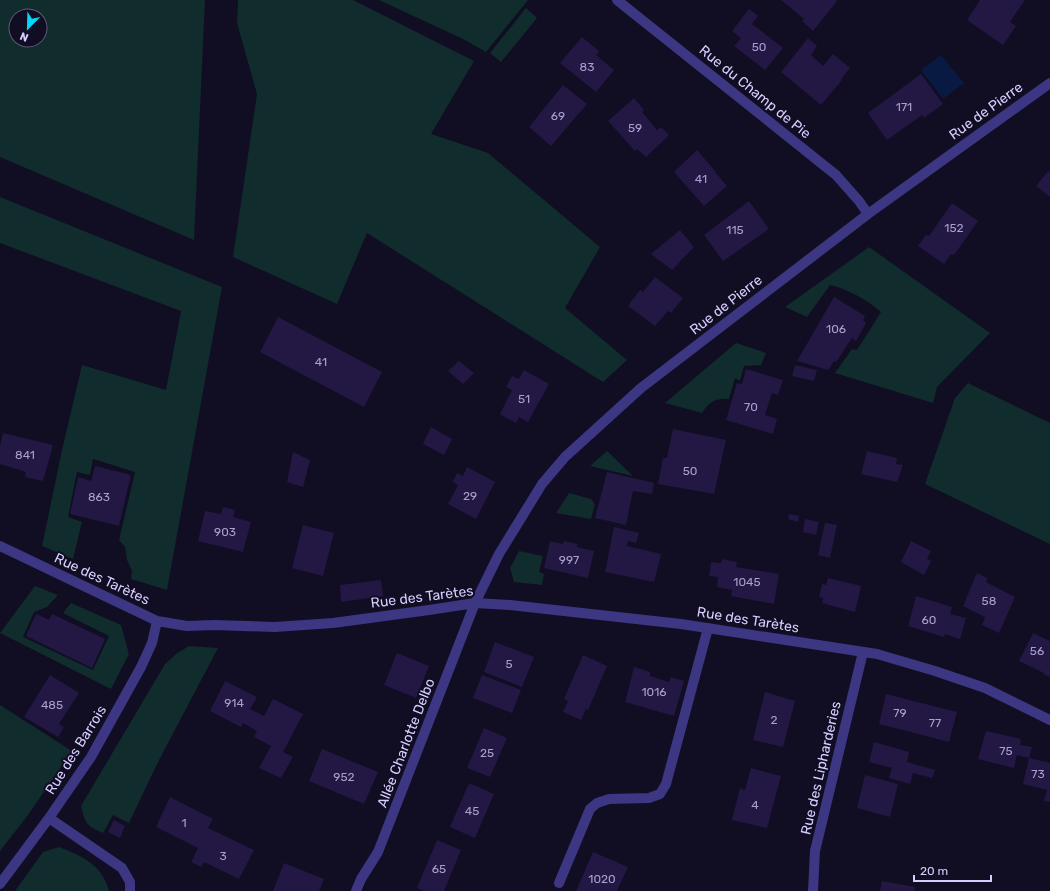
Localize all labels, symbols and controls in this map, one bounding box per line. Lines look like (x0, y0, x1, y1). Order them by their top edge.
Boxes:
north arrow (8, 8, 48, 48)
text: N (18, 29, 30, 44)
house number: 50 (752, 40, 766, 54)
street label: Rue du Champ de Pie (696, 42, 814, 142)
house number: 83 (580, 60, 594, 74)
street label: Rue de Pierre (946, 78, 1026, 143)
house number: 171 (896, 100, 912, 114)
house number: 69 (551, 109, 565, 123)
house number: 59 (628, 121, 642, 135)
house number: 41 (695, 172, 707, 186)
house number: 152 (944, 221, 964, 235)
house number: 115 (726, 223, 744, 237)
street label: Rue de Pierre (686, 271, 766, 338)
house number: 106 (826, 322, 846, 336)
house number: 41 (315, 355, 327, 369)
house number: 51 (518, 392, 530, 406)
house number: 70 (744, 400, 758, 414)
house number: 841 (15, 448, 35, 462)
house number: 50 (683, 464, 697, 478)
house number: 29 (463, 489, 477, 503)
house number: 863 (88, 490, 110, 504)
house number: 903 (214, 525, 236, 539)
street label: Rue des Tarètes (52, 549, 152, 609)
house number: 997 (559, 553, 579, 567)
house number: 1045 (733, 575, 761, 589)
street label: Rue des Tarètes (370, 582, 474, 612)
house number: 58 (982, 594, 996, 608)
street label: Rue des Tarètes (696, 604, 800, 636)
house number: 60 (922, 613, 936, 627)
house number: 56 (1030, 644, 1044, 658)
house number: 5 (505, 657, 513, 671)
street label: Allée Charlotte Delbo (374, 676, 438, 810)
house number: 1016 (641, 685, 667, 699)
house number: 914 (224, 696, 244, 710)
house number: 485 (41, 698, 63, 712)
street label: Rue des Lipharderies (797, 700, 845, 836)
street label: Rue des Barrois (42, 702, 110, 798)
house number: 79 (893, 706, 907, 720)
house number: 2 (770, 713, 778, 727)
house number: 77 (929, 716, 941, 730)
house number: 75 (999, 744, 1013, 758)
house number: 25 (480, 746, 494, 760)
house number: 73 (1031, 767, 1045, 781)
house number: 952 (333, 770, 355, 784)
house number: 4 (751, 798, 759, 812)
house number: 45 (465, 804, 479, 818)
house number: 1 (181, 816, 187, 830)
house number: 3 (219, 849, 227, 863)
scale bar (914, 857, 991, 883)
house number: 65 (432, 862, 446, 876)
text: 20 m (920, 864, 948, 878)
house number: 1020 (588, 872, 616, 886)

